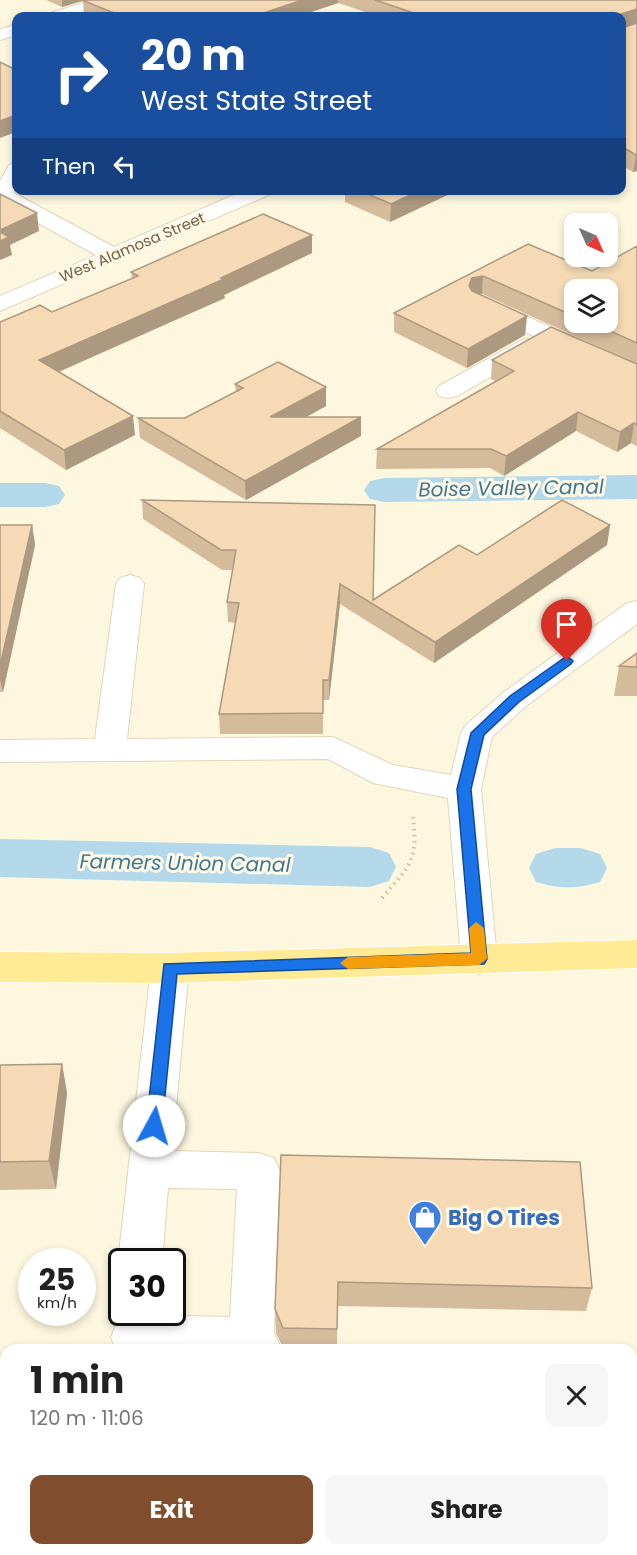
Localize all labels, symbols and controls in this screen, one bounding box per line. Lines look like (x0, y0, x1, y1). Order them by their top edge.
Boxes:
text: 20 m (141, 26, 246, 85)
icon: right (42, 36, 120, 114)
text: West State Street (141, 82, 372, 119)
icon: left (108, 150, 141, 183)
text: Then (42, 151, 96, 182)
street label: West Alamosa Street (56, 207, 208, 287)
north arrow (564, 213, 618, 267)
map controls (564, 213, 618, 333)
button: layers (564, 279, 618, 333)
water label: Boise Valley Canal (418, 472, 604, 504)
pin (541, 599, 592, 661)
icon: arrive (550, 608, 583, 641)
water label: Farmers Union Canal (79, 847, 291, 879)
position arrow (122, 1094, 186, 1158)
shop icon: Big O Tires (407, 1199, 443, 1246)
place label: Big O Tires (448, 1203, 560, 1232)
speed limit sign: 30 (108, 1248, 186, 1326)
text: 25 (39, 1258, 75, 1301)
text: km/h (37, 1292, 77, 1313)
text: 1 min (30, 1355, 124, 1406)
button: close (545, 1364, 608, 1427)
text: 120 m · 11:06 (30, 1404, 144, 1432)
button: Exit (30, 1475, 313, 1544)
button: Share (325, 1475, 608, 1544)

